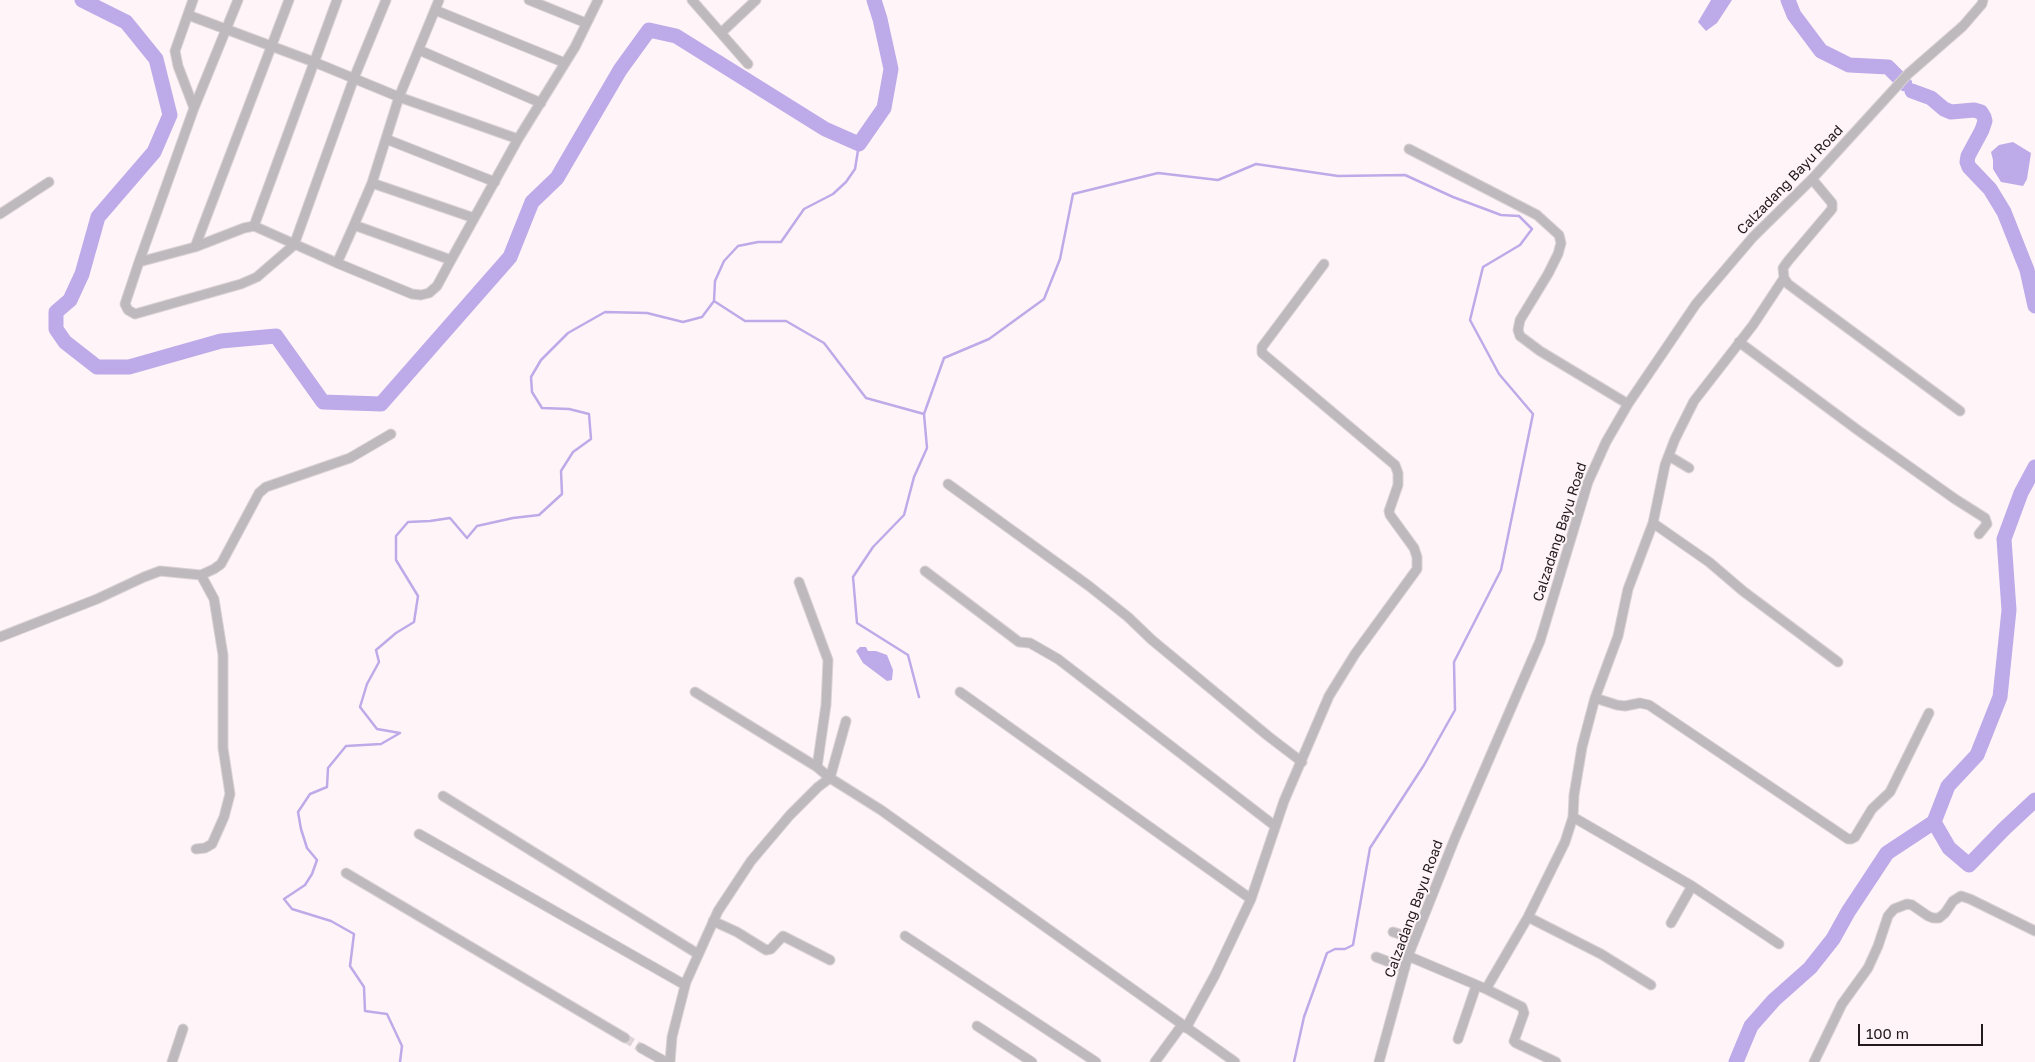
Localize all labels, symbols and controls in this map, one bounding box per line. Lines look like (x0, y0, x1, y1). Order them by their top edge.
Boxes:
street label: Calzadang Bayu Road (1733, 122, 1847, 238)
street label: Calzadang Bayu Road (1530, 460, 1590, 604)
street label: Calzadang Bayu Road (1381, 838, 1447, 980)
scale bar (1860, 1014, 1985, 1046)
text: 100 m (1866, 1024, 1909, 1042)

